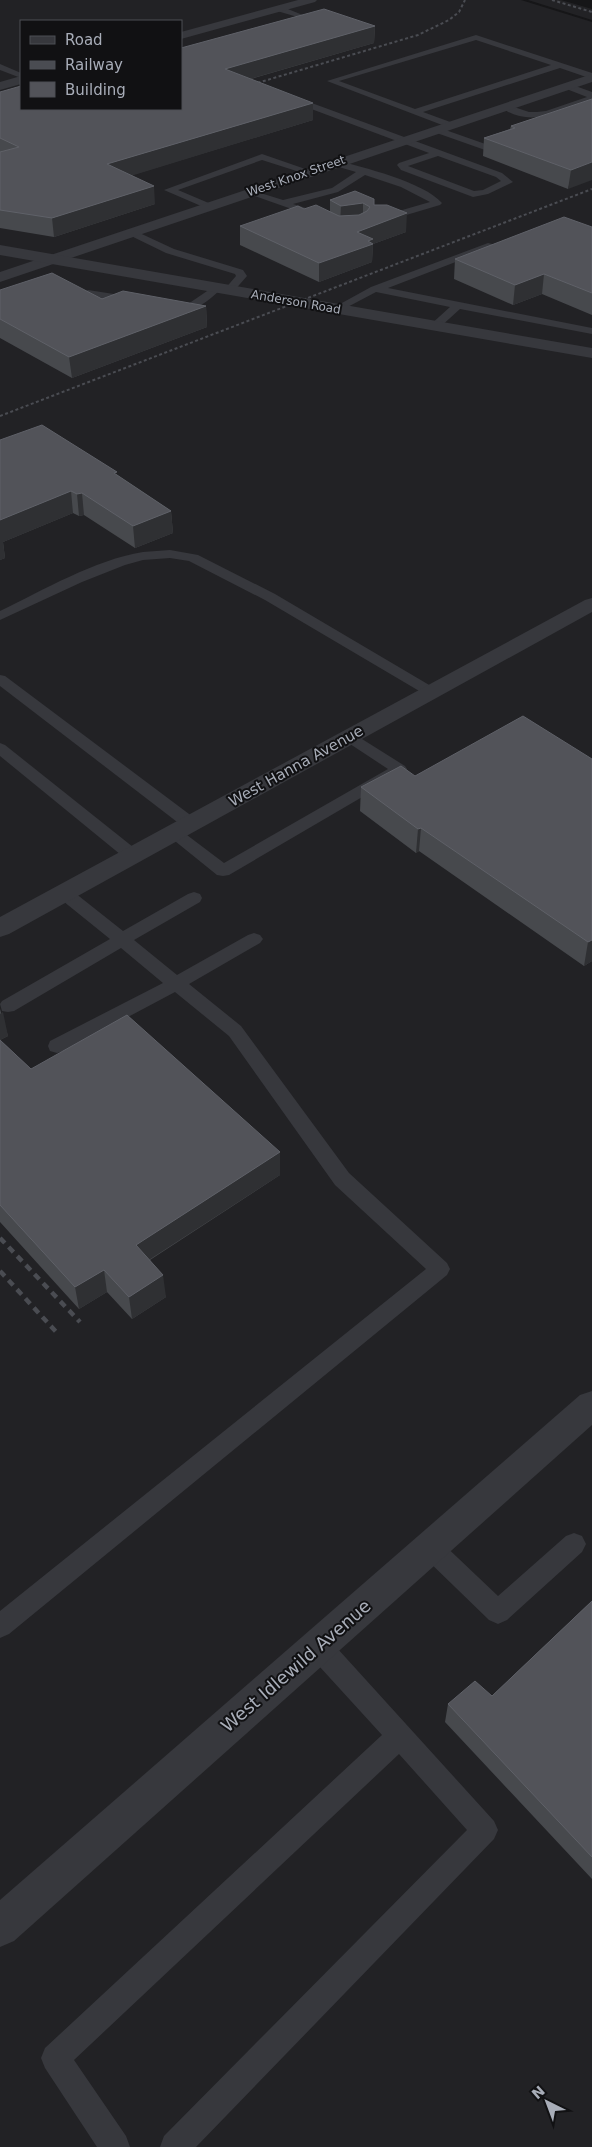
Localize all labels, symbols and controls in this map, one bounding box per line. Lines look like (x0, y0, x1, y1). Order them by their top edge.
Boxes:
legend (20, 20, 182, 110)
text: Road (65, 31, 103, 49)
text: Railway (65, 56, 123, 74)
text: Building (65, 81, 126, 99)
street label: West Knox Street (245, 152, 347, 199)
street label: Anderson Road (250, 287, 342, 317)
street label: West Hanna Avenue (226, 722, 366, 810)
street label: West Idlewild Avenue (217, 1595, 375, 1736)
north arrow (522, 2077, 572, 2127)
text: N (529, 2082, 548, 2102)

